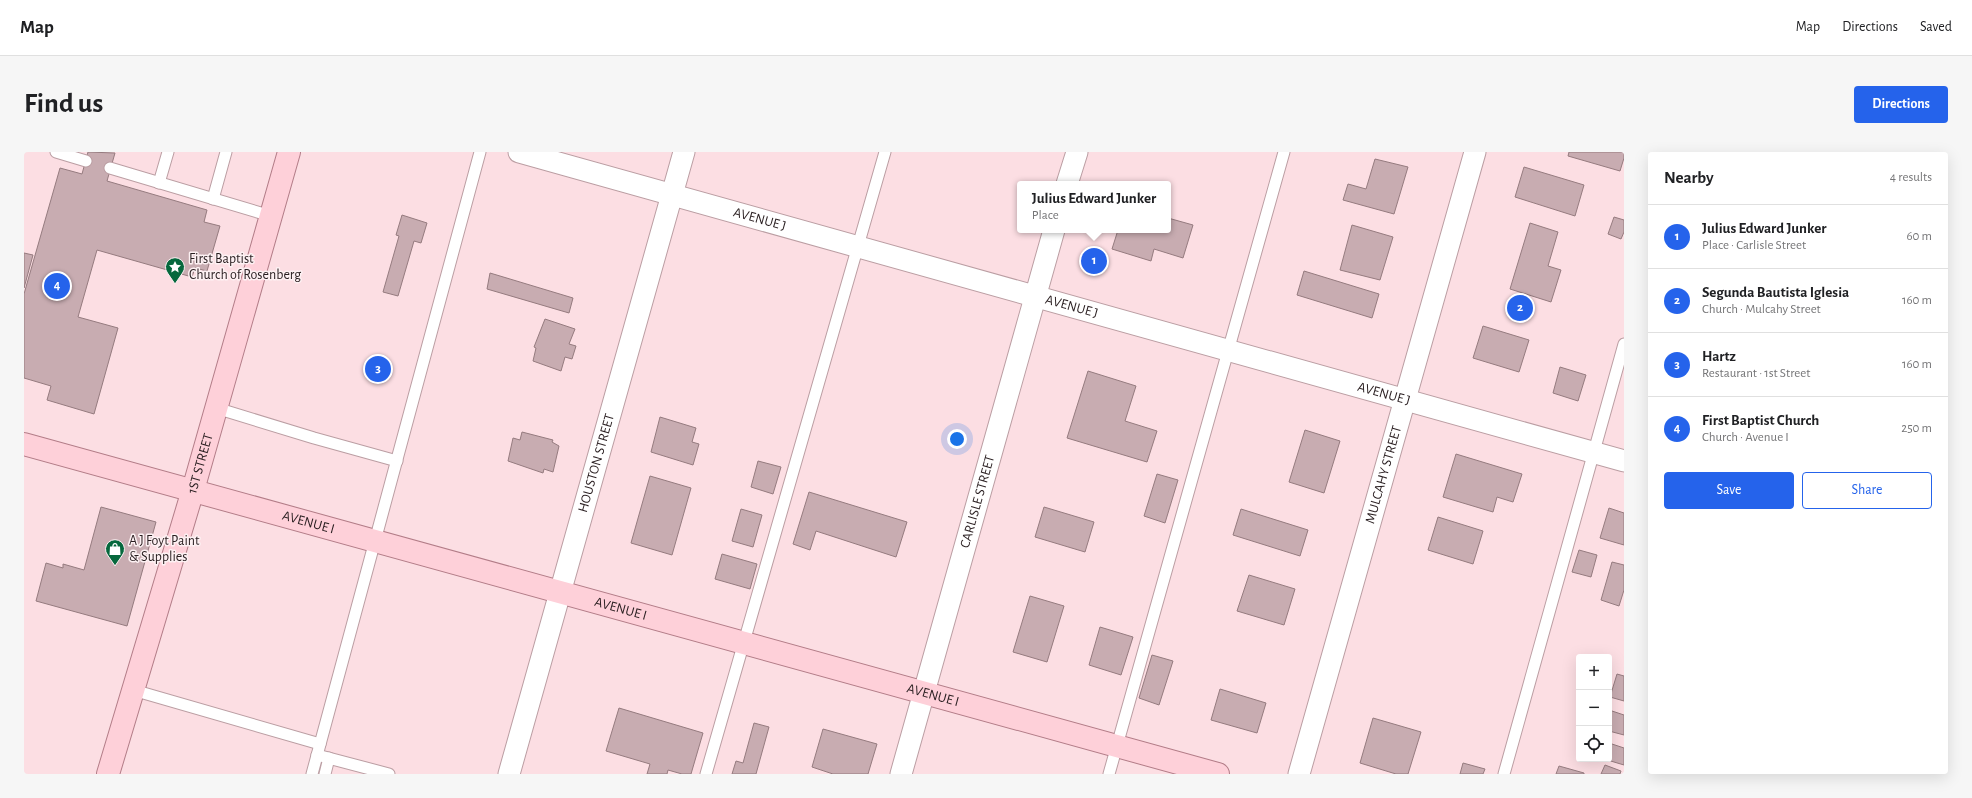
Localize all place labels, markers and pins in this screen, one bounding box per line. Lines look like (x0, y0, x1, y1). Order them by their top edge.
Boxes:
pin: 1 (1081, 246, 1107, 276)
place label: First Baptist Church of Rosenberg (189, 252, 301, 282)
place icon: First Baptist Church of Rosenberg (164, 256, 186, 284)
pin: 4 (44, 271, 70, 301)
pin: 2 (1507, 293, 1533, 323)
pin: 3 (365, 354, 391, 384)
place label: A J Foyt Paint & Supplies (129, 534, 200, 564)
shop icon: A J Foyt Paint & Supplies (104, 538, 126, 566)

